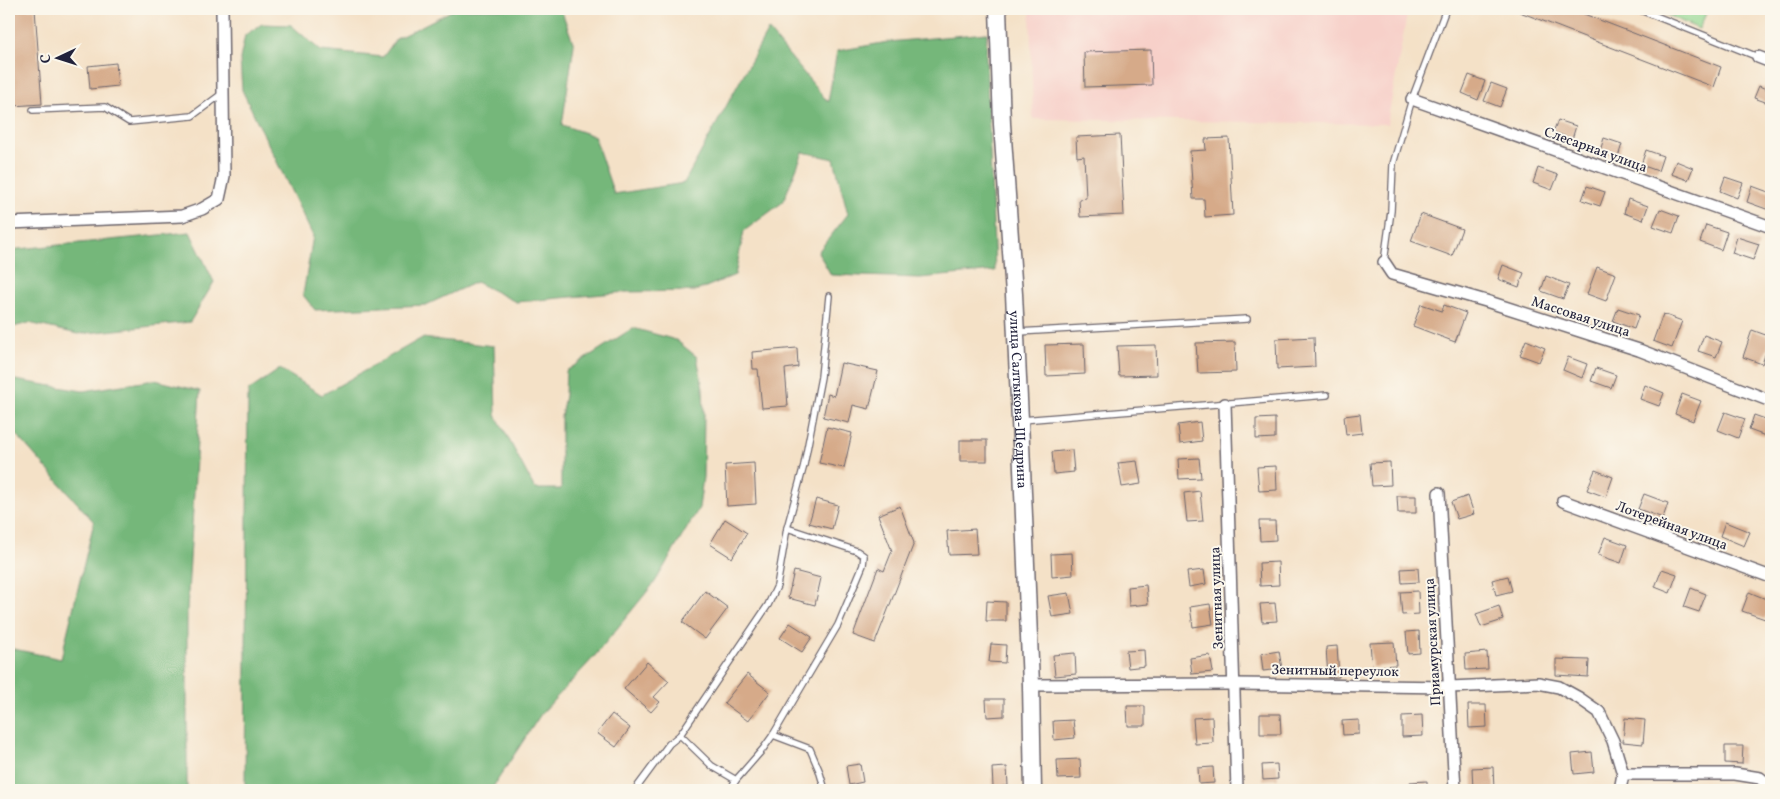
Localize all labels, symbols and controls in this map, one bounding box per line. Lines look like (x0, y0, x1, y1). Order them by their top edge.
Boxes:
north arrow (32, 32, 82, 82)
text: С (37, 54, 56, 64)
street label: Слесарная улица (1541, 123, 1650, 178)
street label: Массовая улица (1529, 293, 1632, 342)
street label: улица Салтыкова-Щедрина (1004, 310, 1031, 489)
street label: Лотерейная улица (1613, 497, 1730, 555)
street label: Зенитная улица (1206, 546, 1229, 650)
street label: Приамурская улица (1421, 577, 1446, 706)
street label: Зенитный переулок (1271, 661, 1399, 682)

